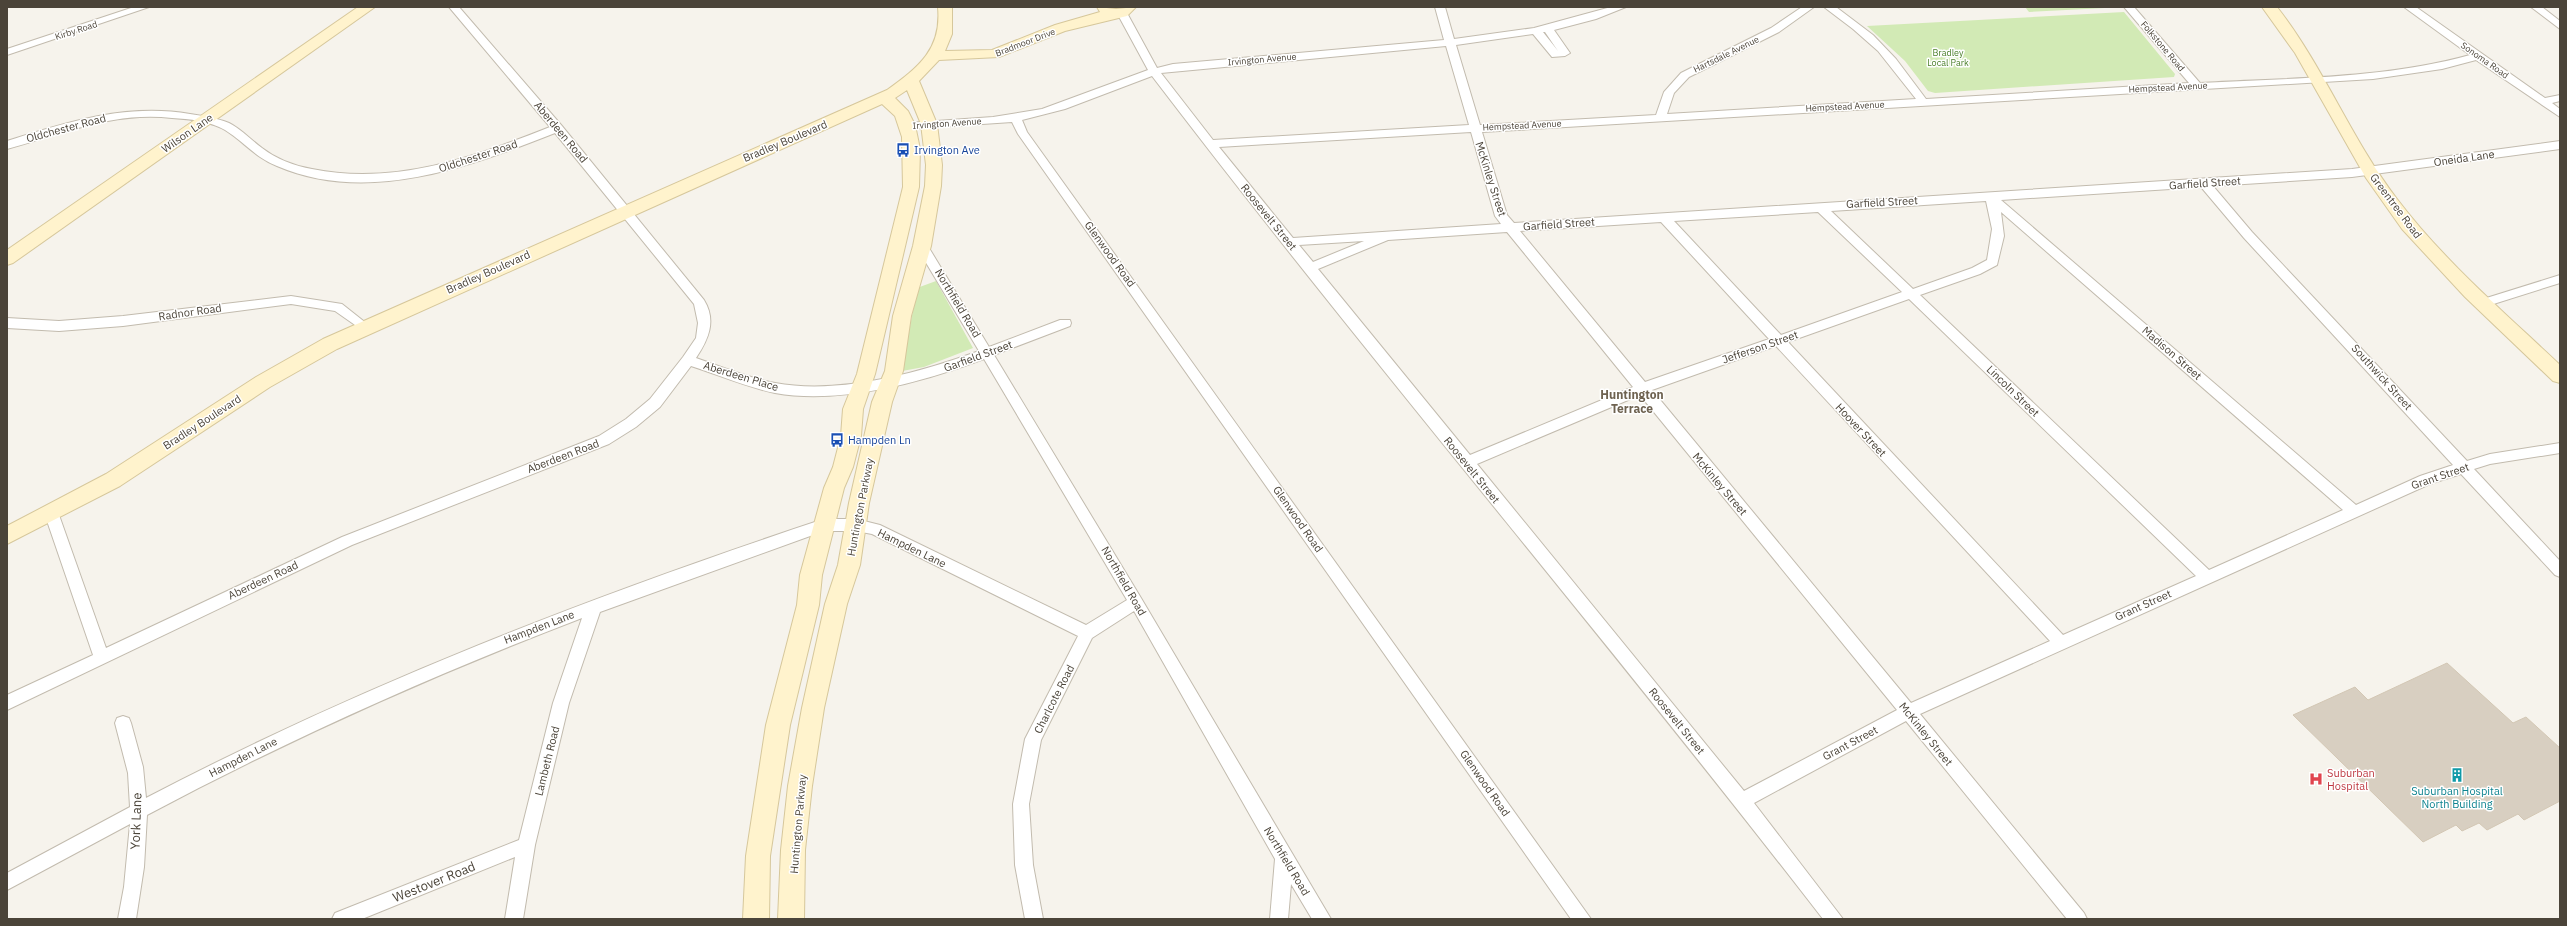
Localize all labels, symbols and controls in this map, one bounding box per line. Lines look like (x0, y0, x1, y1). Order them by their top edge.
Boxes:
street label: Kirby Road (53, 18, 99, 42)
street label: Folkstone Road (2139, 19, 2187, 73)
street label: Bradmoor Drive (993, 25, 1057, 59)
street label: Hartsdale Avenue (1691, 33, 1761, 75)
street label: Sonoma Road (2459, 39, 2511, 81)
park label: Bradley Local Park (1927, 47, 1969, 68)
street label: Irvington Avenue (1227, 51, 1297, 67)
street label: Hempstead Avenue (2128, 79, 2208, 95)
street label: Aberdeen Road (531, 98, 591, 166)
street label: Hempstead Avenue (1805, 98, 1885, 114)
street label: Wilson Lane (159, 110, 215, 156)
street label: Oldchester Road (25, 111, 107, 145)
street label: Irvington Avenue (912, 115, 982, 131)
street label: Bradley Boulevard (741, 117, 829, 165)
street label: Hempstead Avenue (1482, 117, 1562, 133)
street label: Oldchester Road (437, 137, 519, 175)
street label: McKinley Street (1472, 140, 1510, 218)
bus stop icon: Irvington Ave (895, 142, 911, 158)
place label: Irvington Ave (914, 143, 980, 157)
street label: Oneida Lane (2433, 147, 2495, 169)
street label: Greentree Road (2367, 171, 2425, 241)
street label: Garfield Street (2169, 173, 2242, 192)
street label: Roosevelt Street (1238, 181, 1300, 253)
street label: Garfield Street (1846, 193, 1918, 211)
street label: Garfield Street (1523, 214, 1596, 233)
street label: Glenwood Road (1081, 218, 1139, 290)
street label: Bradley Boulevard (444, 247, 532, 297)
street label: Northfield Road (932, 266, 984, 340)
street label: Radnor Road (158, 301, 222, 323)
street label: Madison Street (2139, 323, 2205, 383)
street label: Jefferson Street (1720, 327, 1800, 367)
street label: Garfield Street (942, 337, 1014, 375)
street label: Southwick Street (2349, 341, 2415, 413)
street label: Aberdeen Place (702, 358, 780, 394)
street label: Lincoln Street (1984, 362, 2042, 420)
district label: Huntington Terrace (1600, 387, 1664, 416)
street label: Bradley Boulevard (160, 391, 244, 453)
street label: Hoover Street (1833, 400, 1889, 460)
bus stop icon: Hampden Ln (829, 432, 845, 448)
place label: Hampden Ln (848, 433, 911, 447)
street label: Roosevelt Street (1441, 434, 1503, 506)
street label: Aberdeen Road (525, 436, 601, 476)
street label: McKinley Street (1690, 450, 1750, 518)
street label: Huntington Parkway (844, 456, 876, 557)
street label: Grant Street (2409, 460, 2471, 492)
street label: Glenwood Road (1270, 483, 1326, 555)
street label: Hampden Lane (875, 525, 949, 571)
street label: Northfield Road (1099, 544, 1149, 618)
street label: Aberdeen Road (226, 558, 300, 602)
street label: Grant Street (2113, 586, 2174, 624)
street label: Hampden Lane (502, 607, 576, 647)
street label: Charlcote Road (1031, 662, 1077, 736)
street label: Roosevelt Street (1646, 685, 1708, 757)
street label: McKinley Street (1896, 699, 1956, 769)
street label: Grant Street (1820, 723, 1880, 763)
street label: Lambeth Road (532, 725, 562, 797)
street label: Hampden Lane (207, 734, 279, 780)
street label: Glenwood Road (1457, 747, 1513, 819)
place label: Suburban Hospital (2327, 766, 2375, 793)
building icon: Suburban Hospital North Building (2449, 767, 2465, 783)
hospital icon: Suburban Hospital (2308, 771, 2324, 787)
street label: Huntington Parkway (787, 773, 809, 874)
place label: Suburban Hospital North Building (2411, 784, 2503, 811)
street label: York Lane (127, 792, 145, 850)
street label: Northfield Road (1261, 824, 1313, 898)
street label: Westover Road (390, 858, 478, 906)

